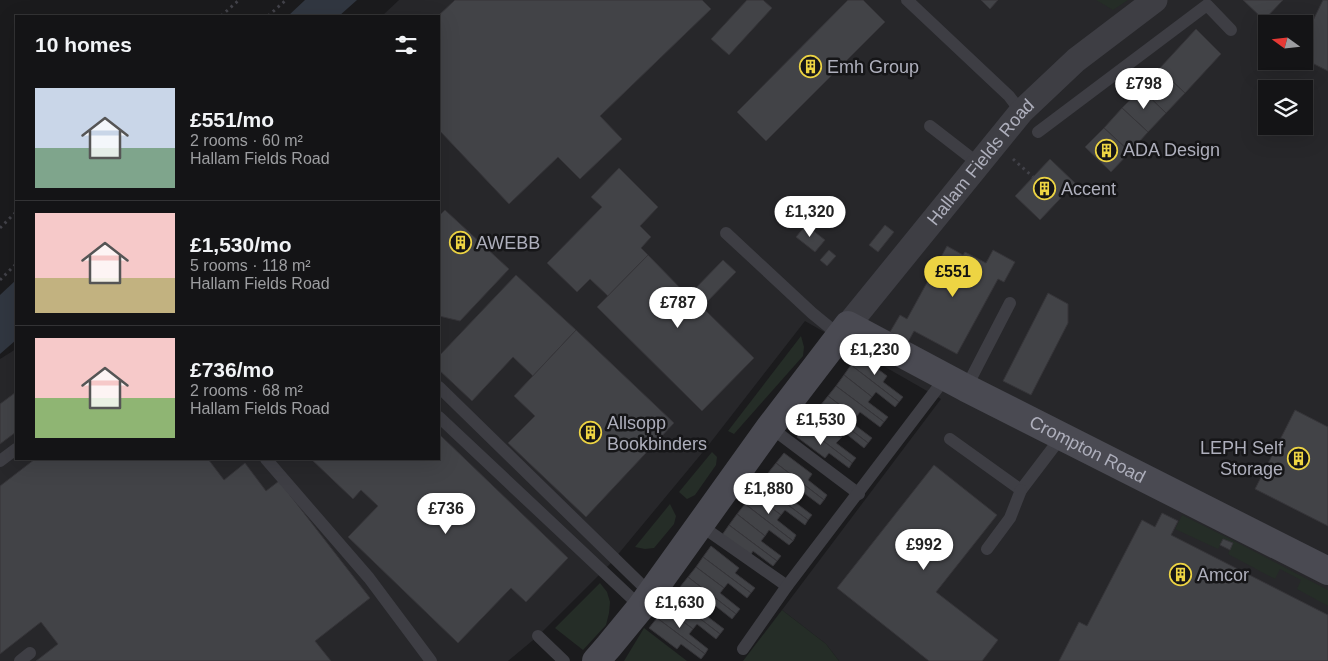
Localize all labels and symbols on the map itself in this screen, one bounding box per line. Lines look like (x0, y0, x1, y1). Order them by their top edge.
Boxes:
north arrow (1258, 15, 1312, 70)
building icon: Emh Group (799, 55, 823, 79)
place label: Emh Group (827, 57, 919, 77)
pin: £798 (1114, 68, 1174, 110)
street label: Hallam Fields Road (923, 95, 1038, 229)
building icon: ADA Design (1095, 138, 1119, 162)
place label: ADA Design (1123, 140, 1220, 160)
building icon: Accent (1033, 177, 1057, 201)
place label: Accent (1061, 179, 1116, 199)
pin: £1,320 (769, 196, 851, 238)
building icon: AWEBB (448, 231, 472, 255)
place label: AWEBB (476, 233, 540, 253)
pin: £551 (923, 256, 983, 298)
pin: £787 (648, 286, 708, 329)
pin: £1,230 (834, 334, 916, 376)
pin: £1,530 (780, 404, 862, 446)
street label: Crompton Road (1026, 412, 1149, 487)
place label: Allsopp Bookbinders (607, 413, 707, 454)
building icon: Allsopp Bookbinders (579, 421, 603, 445)
place label: LEPH Self Storage (1200, 438, 1284, 479)
building icon: LEPH Self Storage (1287, 446, 1311, 470)
pin: £1,880 (728, 472, 810, 515)
pin: £736 (416, 492, 476, 535)
pin: £992 (894, 528, 954, 571)
building icon: Amcor (1169, 563, 1193, 587)
place label: Amcor (1197, 565, 1249, 585)
pin: £1,630 (639, 586, 721, 629)

